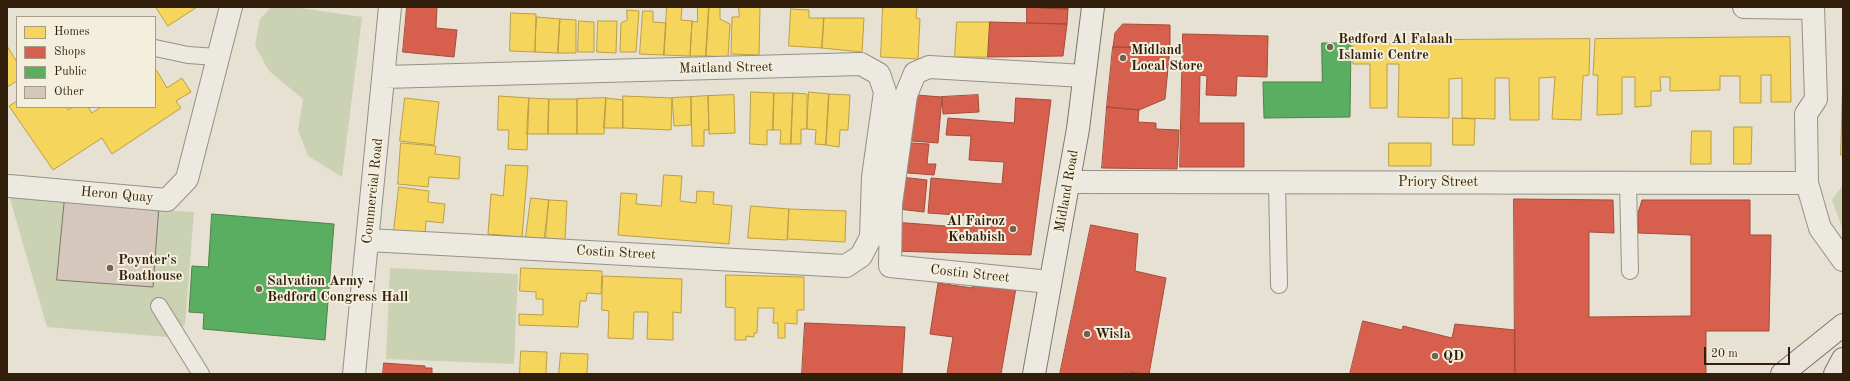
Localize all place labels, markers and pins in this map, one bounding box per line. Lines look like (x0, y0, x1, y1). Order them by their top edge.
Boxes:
place label: Bedford Al Falaah Islamic Centre (1338, 31, 1453, 64)
place label: Midland Local Store (1131, 42, 1203, 74)
marker: Bedford Al Falaah Islamic Centre (1325, 42, 1335, 52)
marker: Midland Local Store (1118, 53, 1128, 63)
place label: Al Fairoz Kebabish (946, 213, 1005, 246)
marker: Al Fairoz Kebabish (1008, 224, 1018, 234)
place label: Poynter's Boathouse (118, 252, 182, 284)
marker: Poynter's Boathouse (105, 263, 115, 273)
place label: Salvation Army - Bedford Congress Hall (267, 273, 408, 306)
marker: Salvation Army - Bedford Congress Hall (254, 284, 264, 294)
place label: Wisla (1095, 326, 1131, 342)
marker: Wisla (1082, 329, 1092, 339)
place label: QD (1443, 348, 1464, 364)
marker: QD (1430, 351, 1440, 361)

